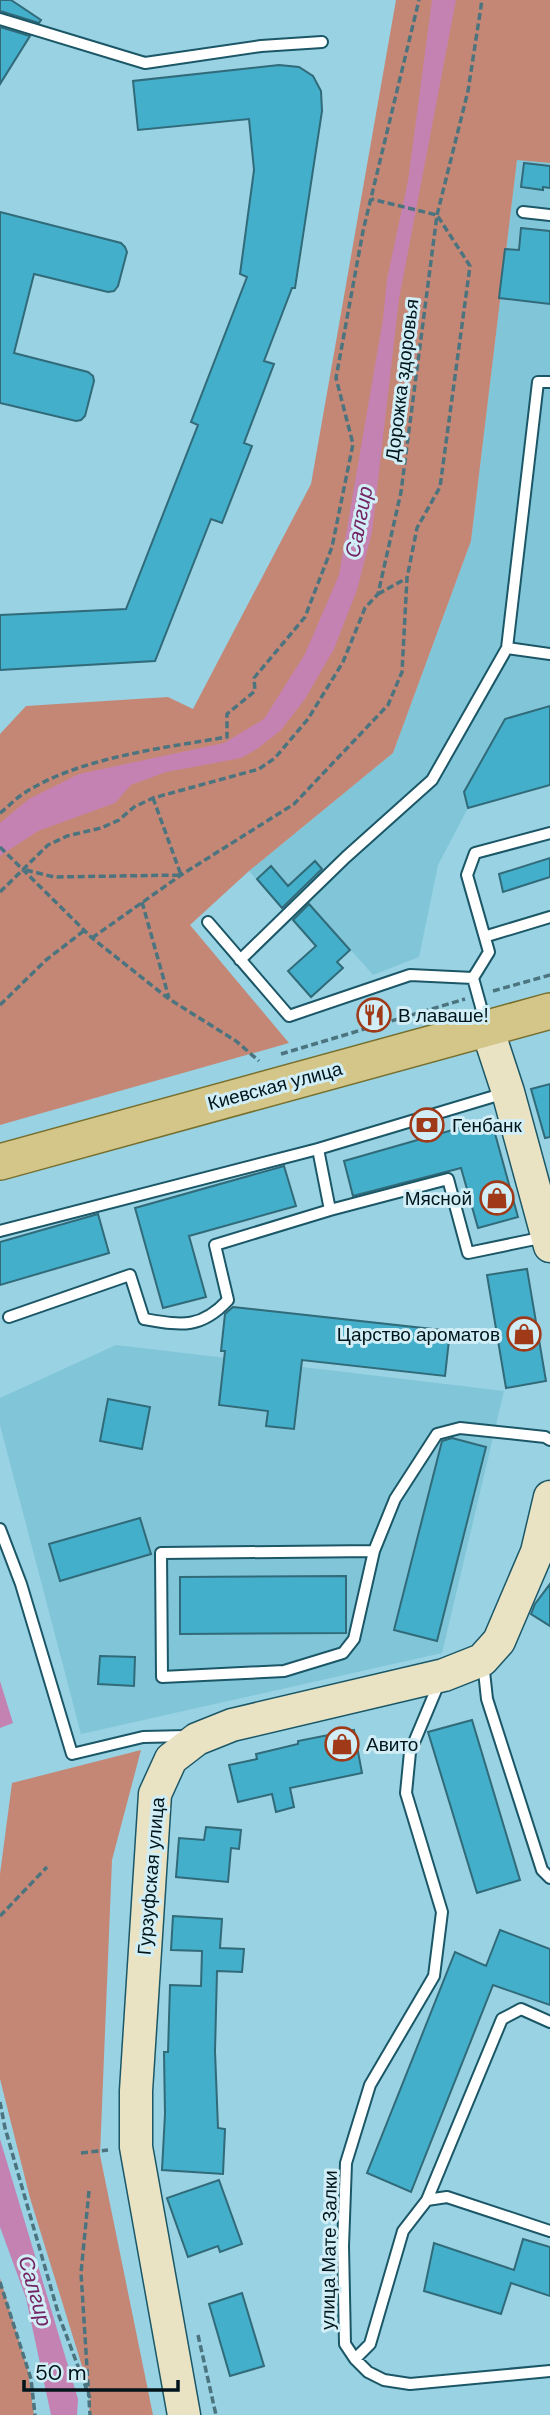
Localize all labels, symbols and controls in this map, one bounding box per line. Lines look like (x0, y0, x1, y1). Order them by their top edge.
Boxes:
street label: Дорожка здоровья (380, 298, 424, 462)
water label: Салгир (338, 484, 380, 560)
restaurant icon: В лаваше! (355, 996, 393, 1034)
place label: В лаваше! (398, 1003, 488, 1028)
street label: Киевская улица (205, 1056, 346, 1116)
bank icon: Генбанк (408, 1106, 446, 1144)
place label: Генбанк (452, 1113, 523, 1138)
shop icon: Мясной (478, 1179, 516, 1217)
place label: Мясной (405, 1186, 472, 1211)
shop icon: Царство ароматов (505, 1315, 543, 1353)
place label: Царство ароматов (337, 1322, 500, 1347)
shop icon: Авито (323, 1725, 361, 1763)
place label: Авито (366, 1732, 418, 1757)
street label: Гурзуфская улица (132, 1796, 170, 1956)
street label: улица Мате Залки (315, 2170, 343, 2330)
water label: Салгир (12, 2252, 58, 2330)
scale bar (24, 2348, 178, 2392)
text: 50 m (35, 2359, 86, 2387)

